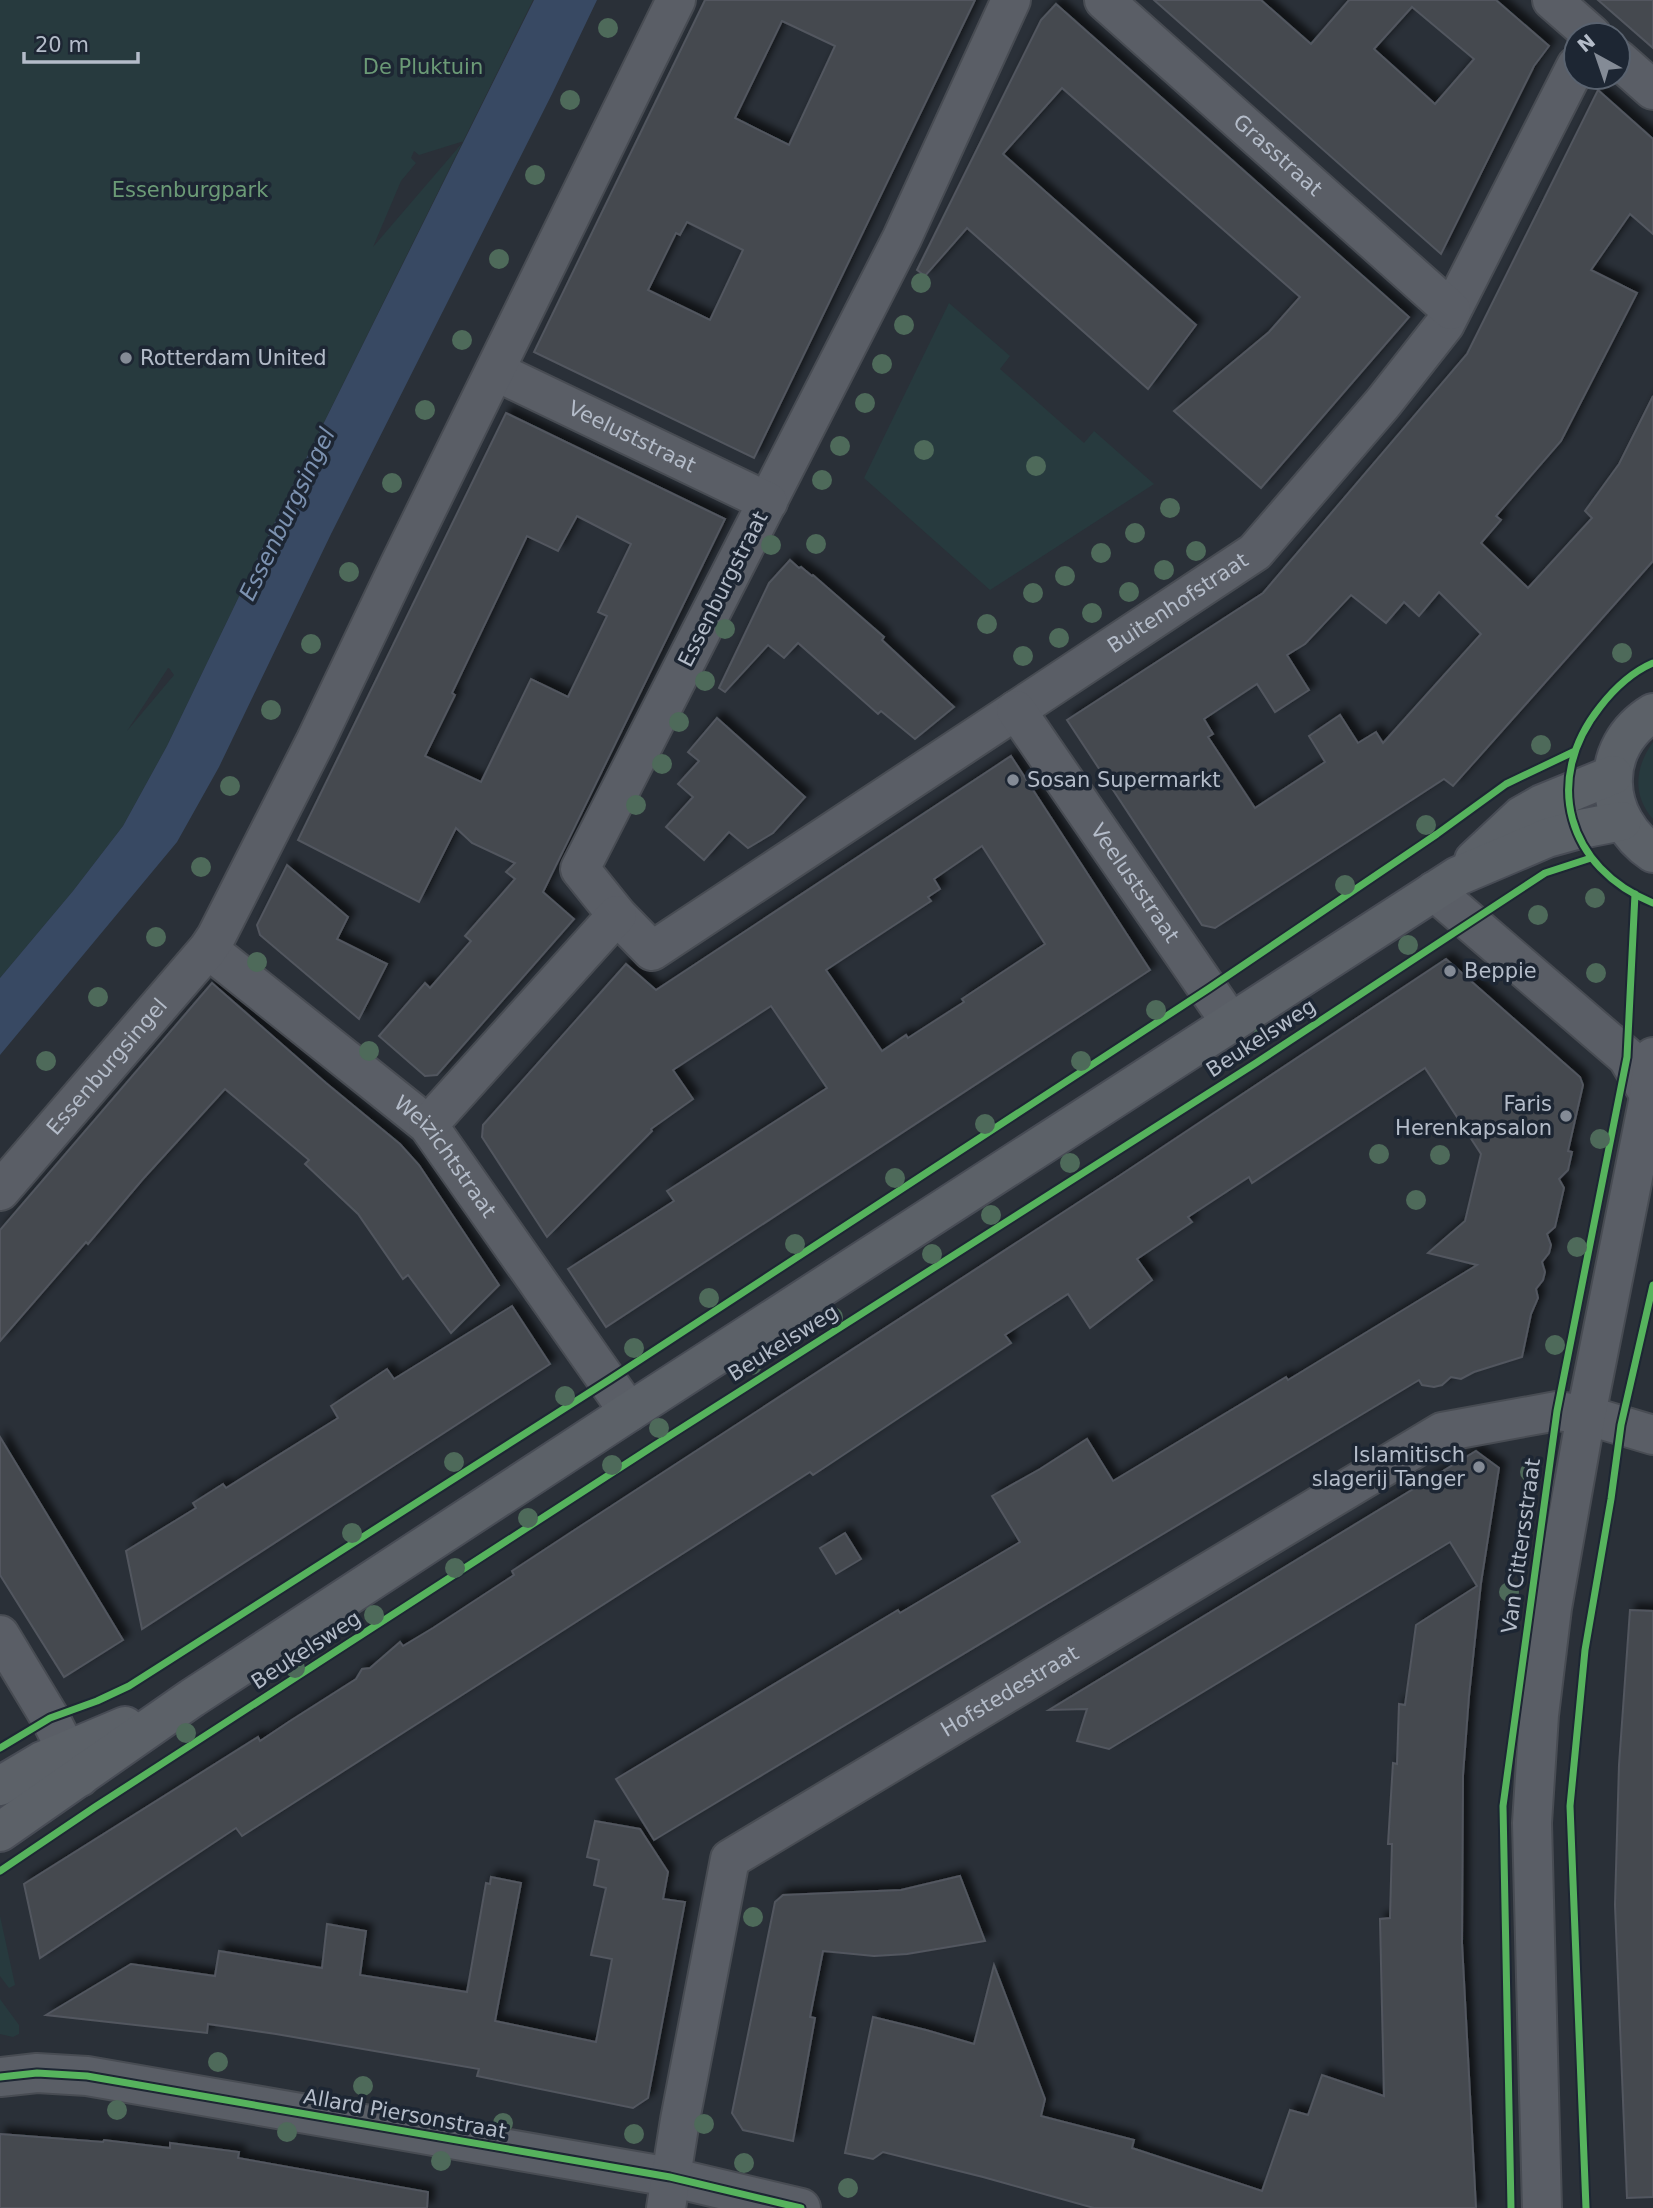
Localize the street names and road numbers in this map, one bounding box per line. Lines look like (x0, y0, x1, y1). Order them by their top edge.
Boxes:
street label: Grasstraat (1229, 109, 1327, 201)
street label: Veeluststraat (564, 396, 700, 478)
street label: Essenburgstraat (673, 507, 773, 671)
street label: Buitenhofstraat (1103, 548, 1253, 658)
street label: Veeluststraat (1086, 819, 1184, 947)
street label: Essenburgsingel (42, 994, 172, 1140)
street label: Beukelsweg (1202, 994, 1320, 1082)
street label: Weizichtstraat (389, 1091, 501, 1222)
street label: Beukelsweg (724, 1300, 842, 1386)
street label: Van Cittersstraat (1497, 1457, 1545, 1635)
street label: Beukelsweg (247, 1606, 365, 1694)
street label: Hofstedestraat (937, 1641, 1083, 1742)
street label: Allard Piersonstraat (302, 2084, 508, 2144)

